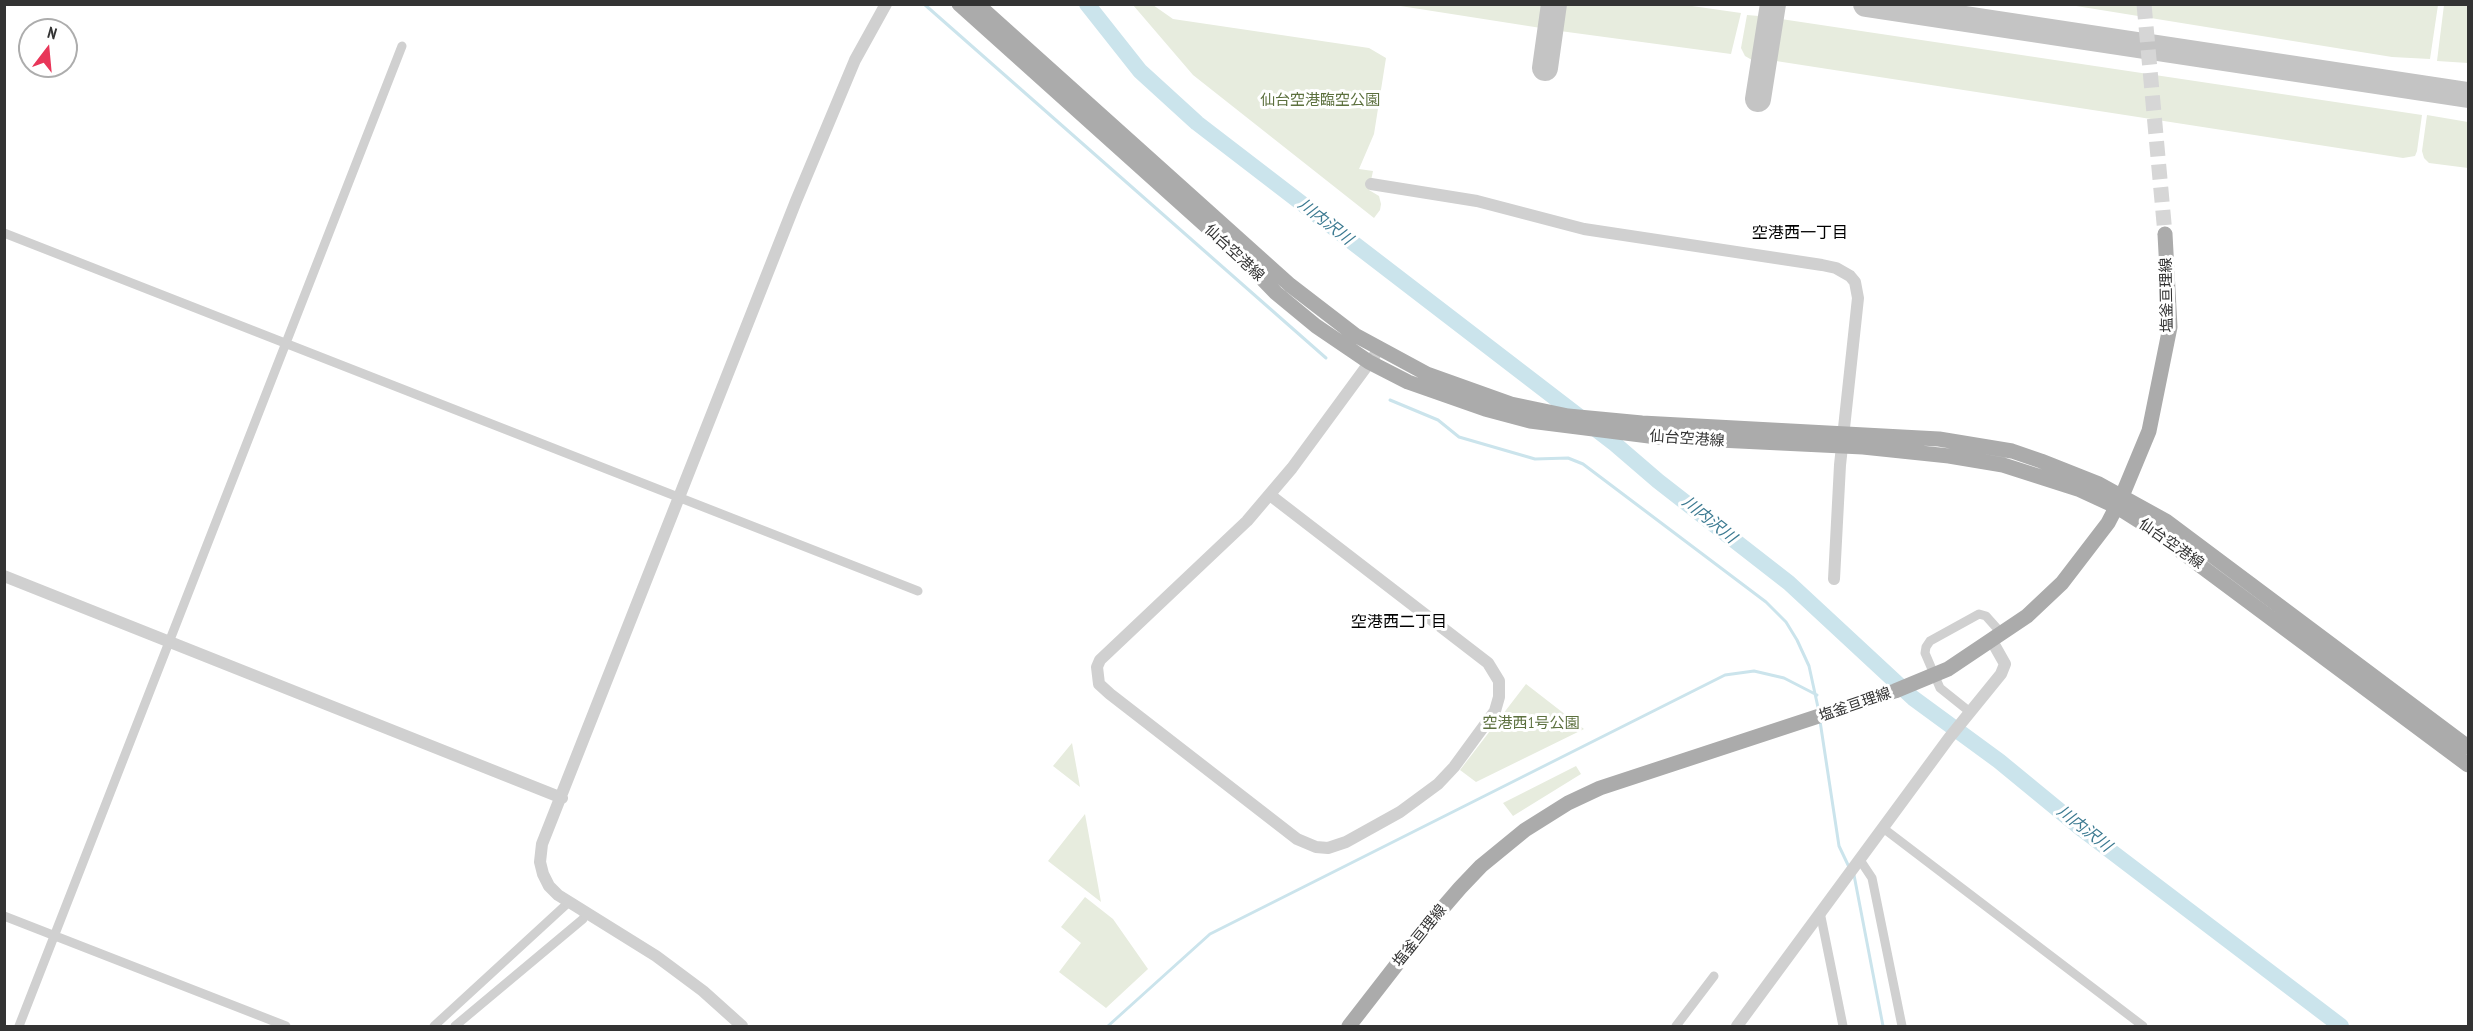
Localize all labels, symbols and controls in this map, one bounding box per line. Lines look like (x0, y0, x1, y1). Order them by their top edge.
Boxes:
north arrow (18, 18, 78, 78)
text: N (45, 22, 59, 43)
park label: 仙台空港臨空公園 (1260, 92, 1380, 110)
water label: 川内沢川 (1294, 195, 1356, 249)
street label: 仙台空港線 (1200, 221, 1268, 285)
district label: 空港西一丁目 (1752, 223, 1848, 243)
street label: 塩釜亘理線 (2157, 257, 2177, 333)
street label: 仙台空港線 (1649, 427, 1725, 451)
water label: 川内沢川 (1678, 492, 1740, 548)
street label: 仙台空港線 (2135, 515, 2207, 573)
district label: 空港西二丁目 (1351, 612, 1447, 632)
street label: 塩釜亘理線 (1817, 684, 1893, 726)
park label: 空港西1号公園 (1483, 715, 1579, 733)
water label: 川内沢川 (2053, 802, 2115, 856)
street label: 塩釜亘理線 (1389, 901, 1451, 971)

